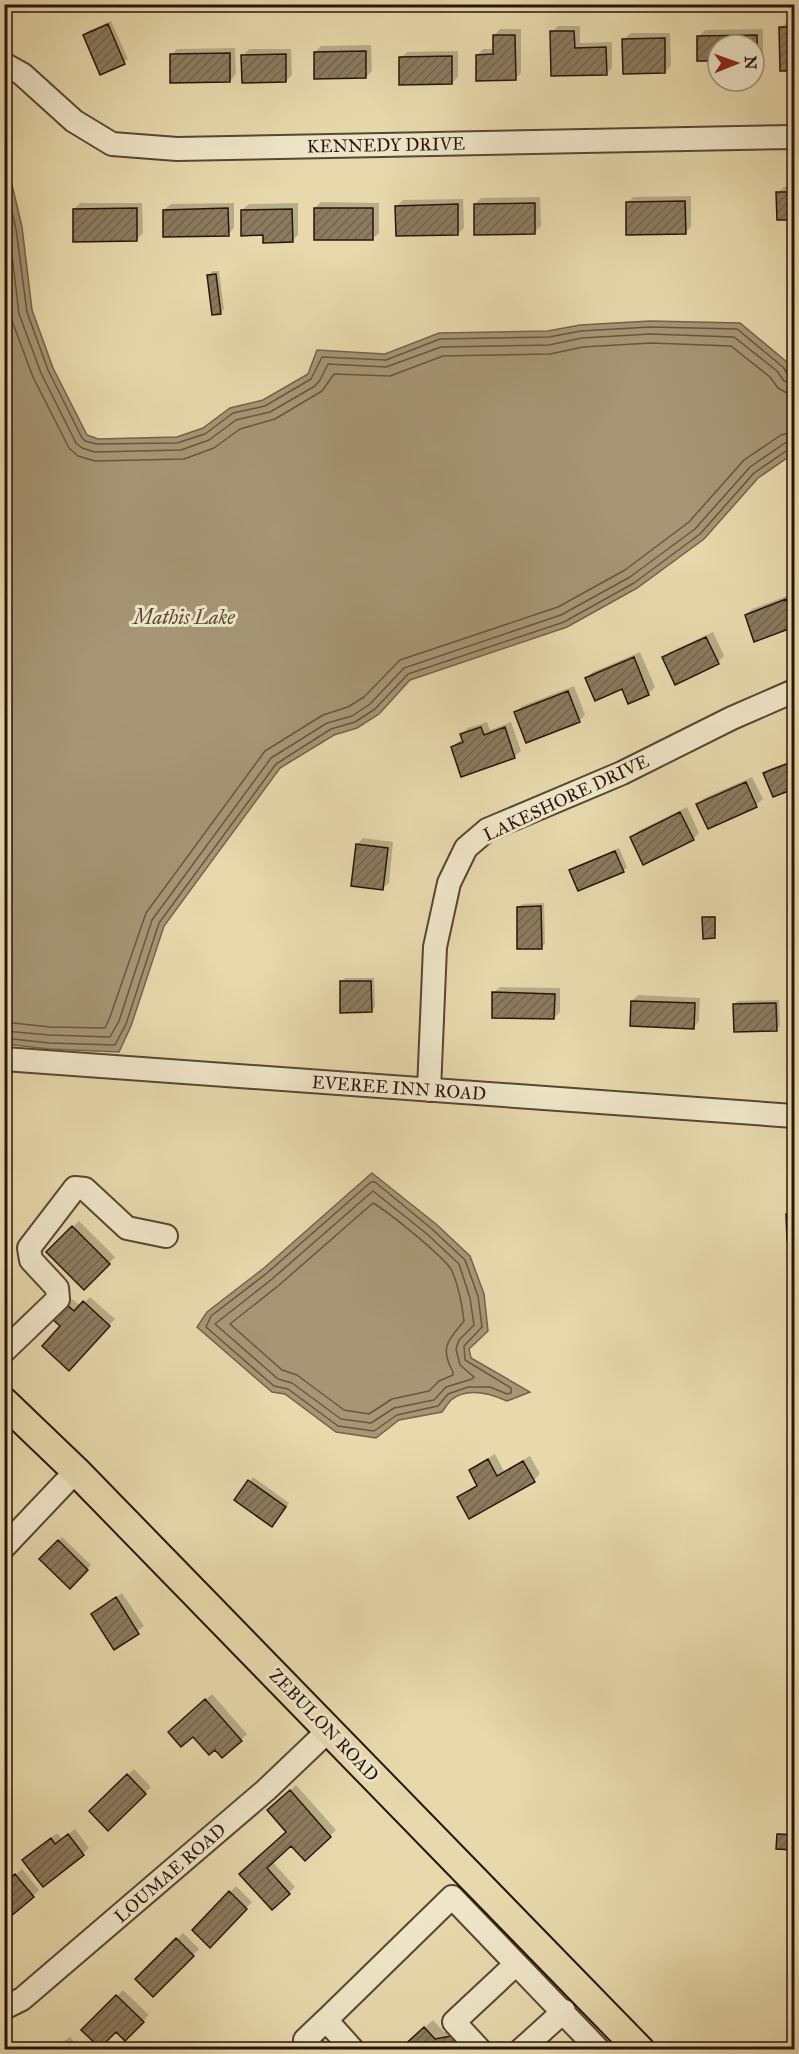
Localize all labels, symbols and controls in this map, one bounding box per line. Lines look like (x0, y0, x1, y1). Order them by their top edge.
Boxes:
north arrow (706, 33, 766, 93)
text: N (741, 56, 760, 70)
street label: KENNEDY DRIVE (307, 133, 465, 157)
water label: Mathis Lake (131, 605, 235, 629)
street label: LAKESHORE DRIVE (480, 750, 652, 846)
street label: EVEREE INN ROAD (311, 1071, 487, 1105)
street label: ZEBULON ROAD (265, 1664, 383, 1786)
street label: LOUMAE ROAD (110, 1819, 230, 1927)

